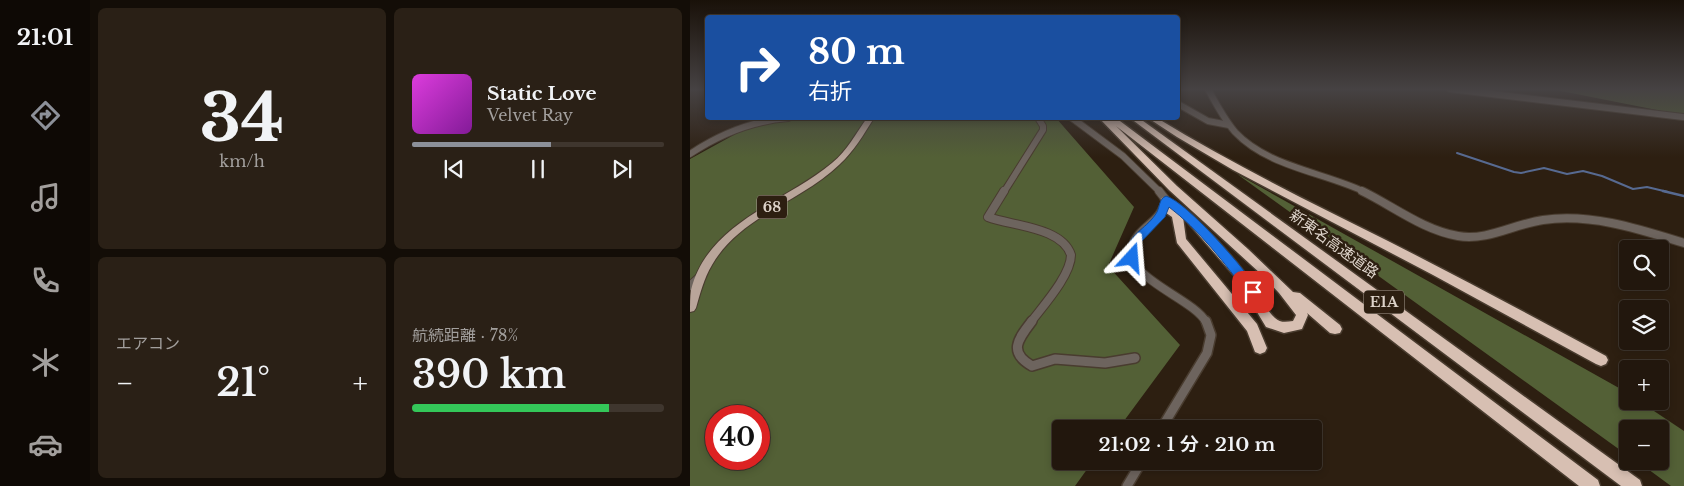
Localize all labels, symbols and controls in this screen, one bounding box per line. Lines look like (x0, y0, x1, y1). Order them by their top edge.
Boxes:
text: 21:01 (17, 24, 73, 51)
text: 80 m (808, 30, 905, 73)
icon: right (725, 35, 790, 100)
text: 34 (200, 78, 284, 159)
text: 右折 (808, 78, 852, 105)
text: Static Love (487, 82, 597, 105)
icon: directions (28, 98, 63, 133)
text: Velvet Ray (487, 105, 573, 125)
text: km/h (219, 151, 265, 171)
icon: previous (440, 155, 468, 183)
icon: pause (524, 155, 552, 183)
icon: next (608, 155, 636, 183)
icon: music (28, 180, 63, 215)
road number: 68 (757, 196, 787, 218)
street label: 新東名高速道路 (1286, 205, 1382, 282)
position arrow (1105, 231, 1157, 283)
map controls (1619, 240, 1669, 470)
button: search (1619, 240, 1669, 290)
icon: phone (28, 263, 63, 298)
pin (1232, 271, 1274, 313)
icon: arrive (1239, 278, 1267, 306)
road number: E1A (1364, 290, 1404, 314)
button: layers (1619, 300, 1669, 350)
text: 航続距離 · 78% (412, 325, 518, 345)
text: エアコン (116, 333, 180, 353)
icon: climate (28, 345, 63, 380)
text: 390 km (412, 351, 566, 398)
text: 21° (216, 359, 270, 406)
button: + (1619, 360, 1669, 410)
text: − (116, 366, 134, 401)
text: + (353, 366, 368, 401)
speed limit sign: 40 (705, 405, 770, 470)
button: − (1619, 420, 1669, 470)
icon: car (28, 427, 63, 462)
text: 21:02 · 1 分 · 210 m (1099, 433, 1275, 456)

